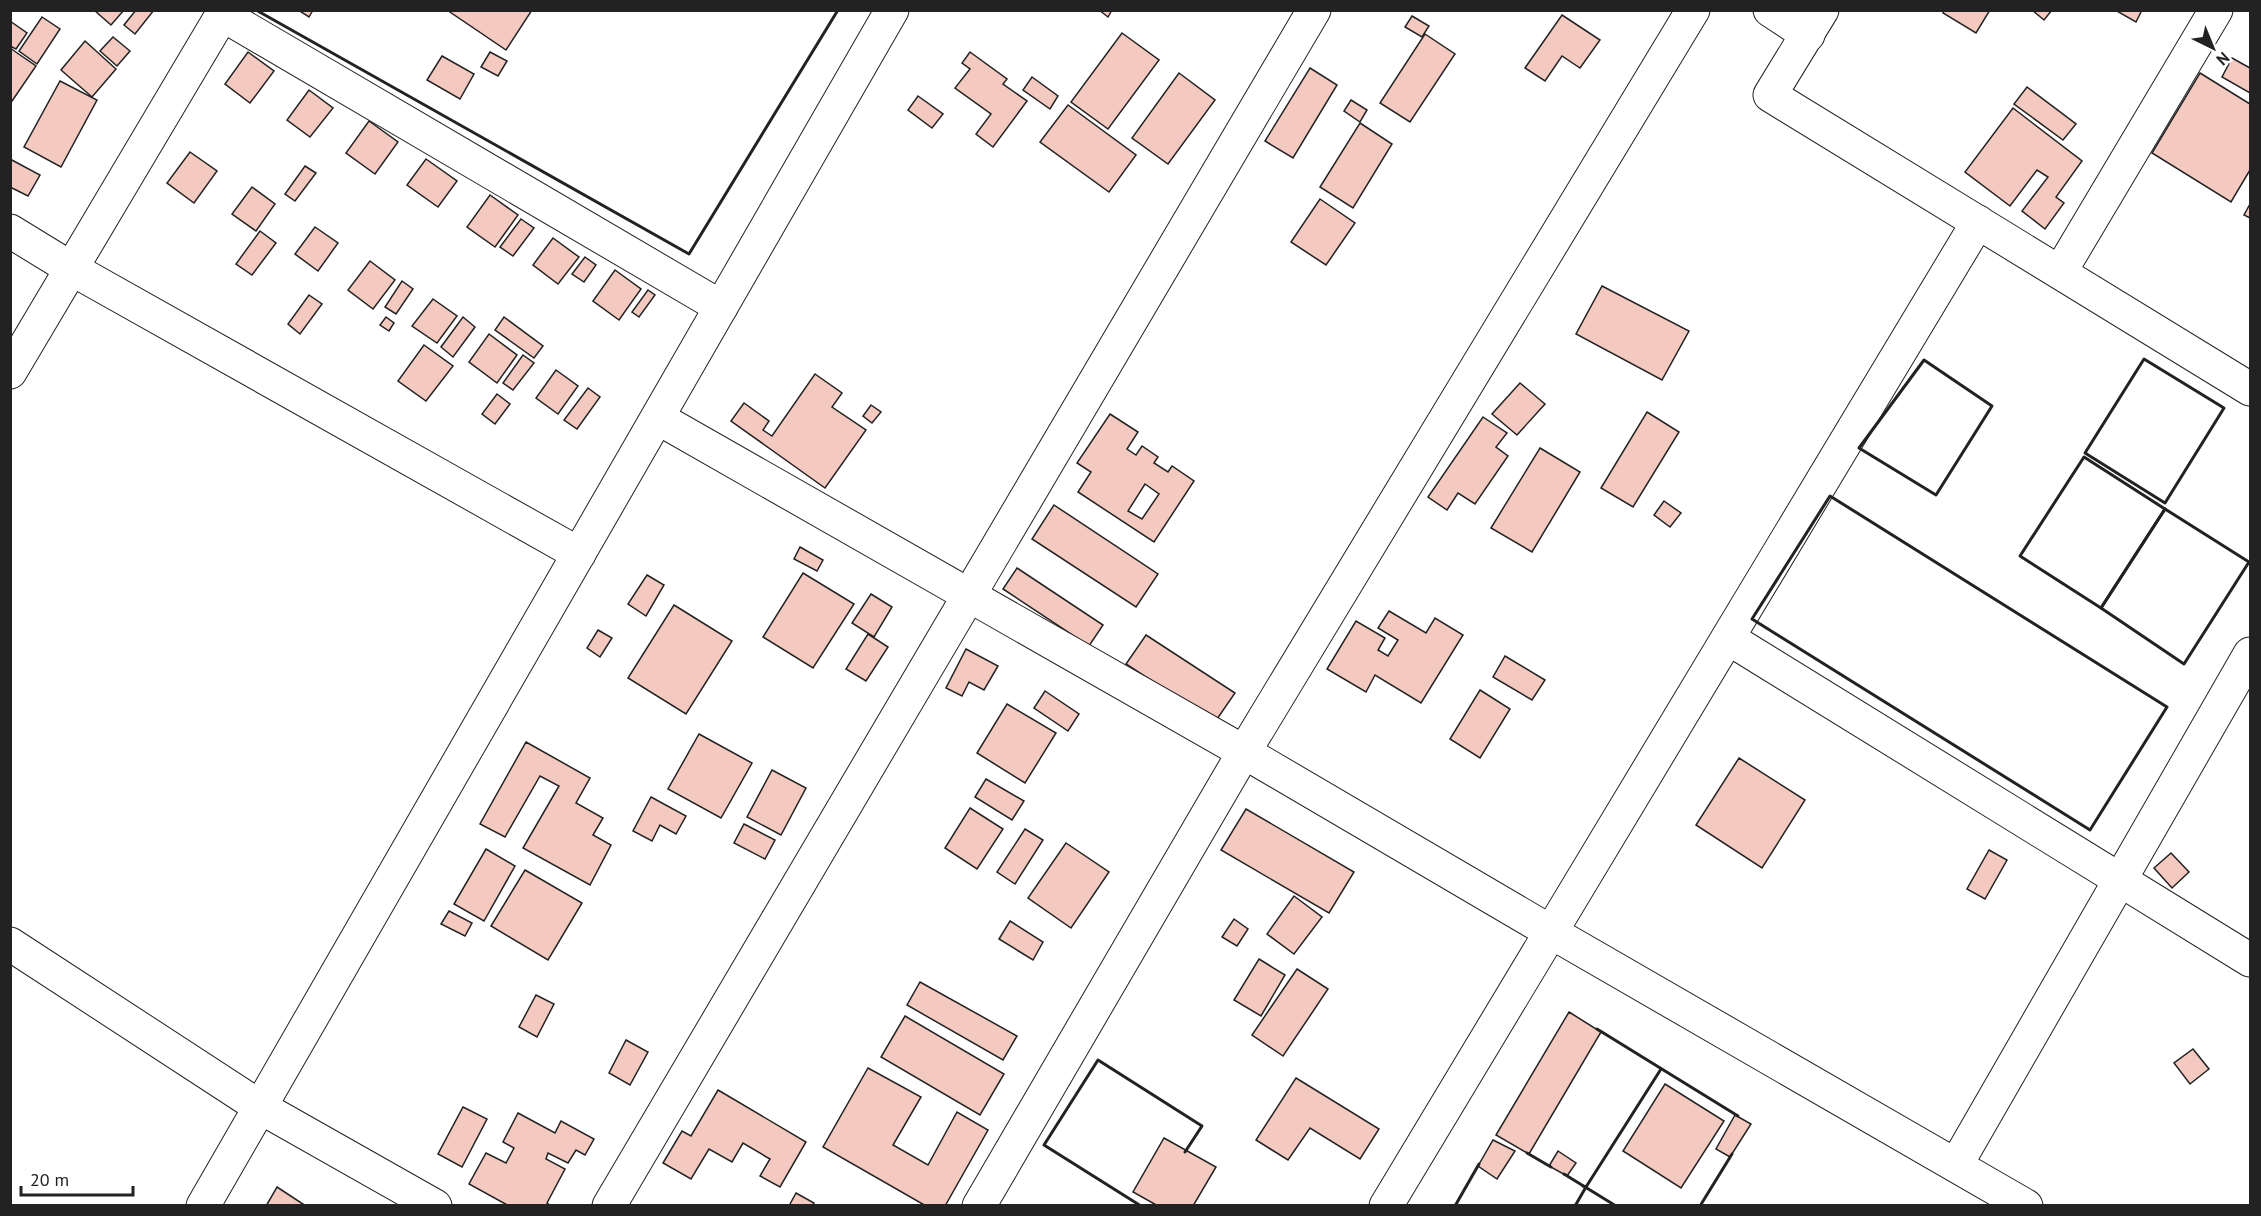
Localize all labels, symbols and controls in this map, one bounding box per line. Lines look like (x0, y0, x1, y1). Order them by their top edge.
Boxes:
north arrow (2183, 18, 2243, 78)
text: N (2213, 48, 2234, 70)
scale bar (21, 1159, 134, 1197)
text: 20 m (30, 1168, 69, 1191)

